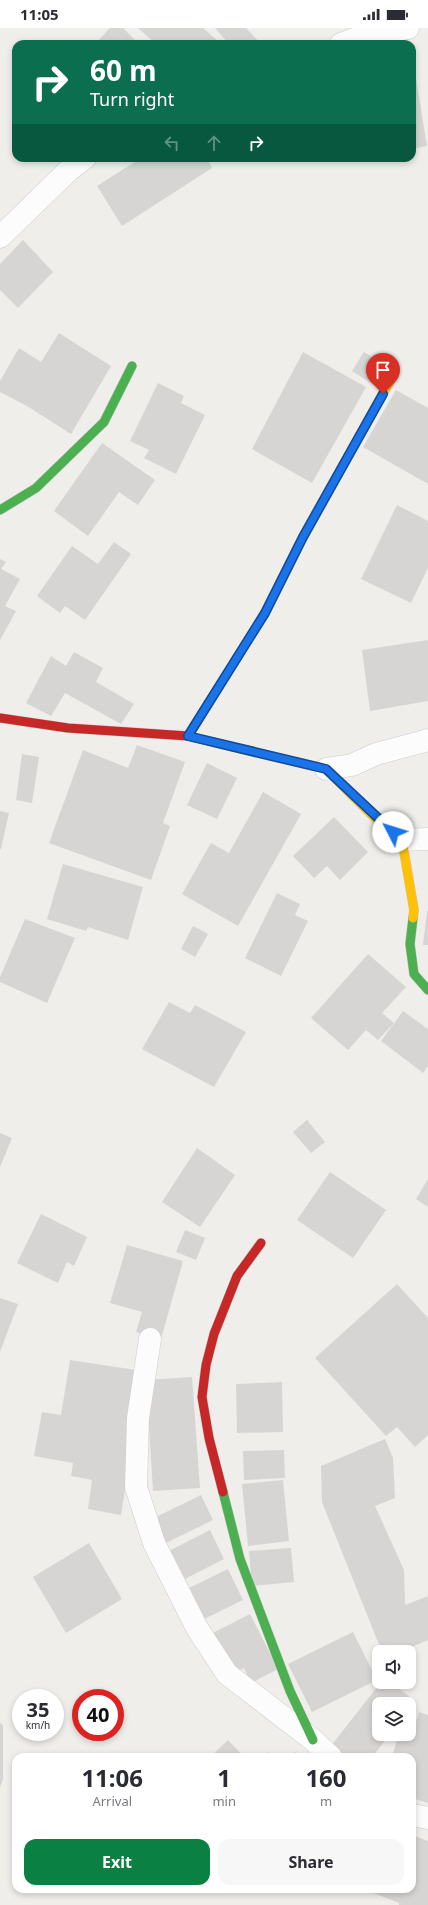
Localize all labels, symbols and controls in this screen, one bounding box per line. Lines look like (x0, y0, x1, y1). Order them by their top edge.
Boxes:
text: 11:05 (20, 4, 59, 24)
text: 60 m (90, 51, 157, 89)
icon: right (24, 56, 76, 108)
text: Turn right (90, 87, 174, 111)
icon: left (161, 132, 183, 154)
icon: ahead (203, 132, 225, 154)
icon: right (245, 132, 267, 154)
pin (366, 353, 400, 394)
icon: arrive (372, 359, 394, 381)
position arrow (372, 811, 414, 853)
map controls (372, 1645, 416, 1741)
button: sound (372, 1645, 416, 1689)
speed limit sign: 40 (72, 1689, 124, 1741)
text: 35 (27, 1696, 49, 1723)
button: layers (372, 1697, 416, 1741)
text: km/h (26, 1718, 50, 1732)
text: 11:06 (81, 1761, 143, 1794)
text: 1 (217, 1761, 231, 1794)
text: 160 (305, 1761, 347, 1794)
text: Arrival (92, 1792, 132, 1810)
text: min (212, 1792, 236, 1810)
text: m (320, 1792, 332, 1810)
button: Exit (24, 1839, 210, 1885)
button: Share (218, 1839, 404, 1885)

